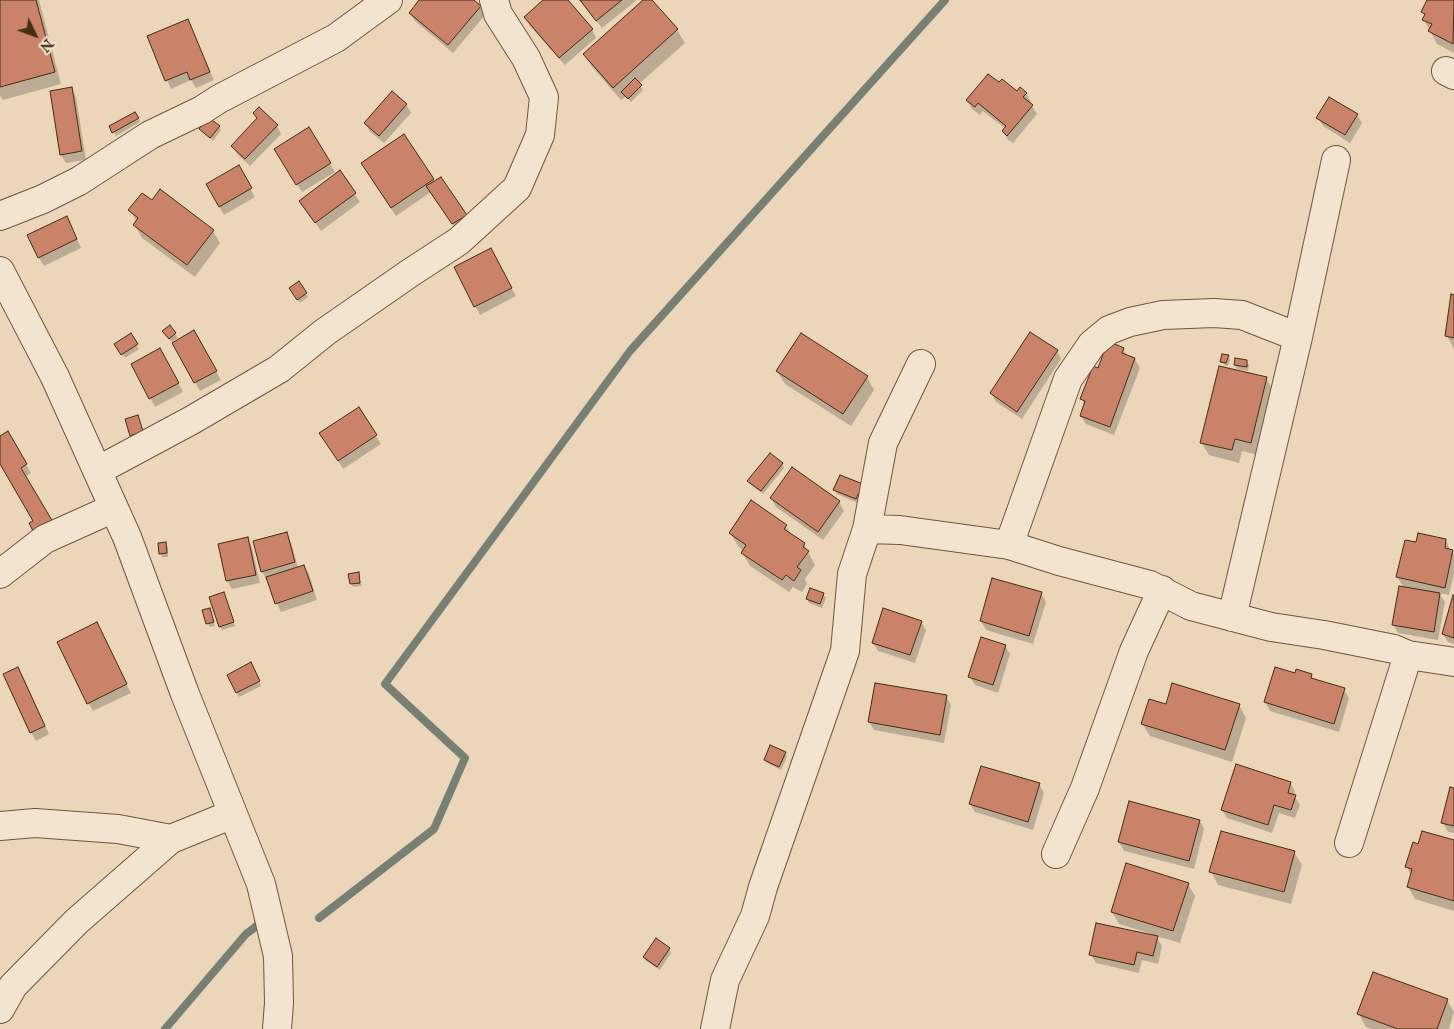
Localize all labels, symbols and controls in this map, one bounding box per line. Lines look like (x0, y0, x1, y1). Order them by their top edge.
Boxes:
north arrow (10, 10, 60, 60)
text: N (35, 35, 57, 56)

